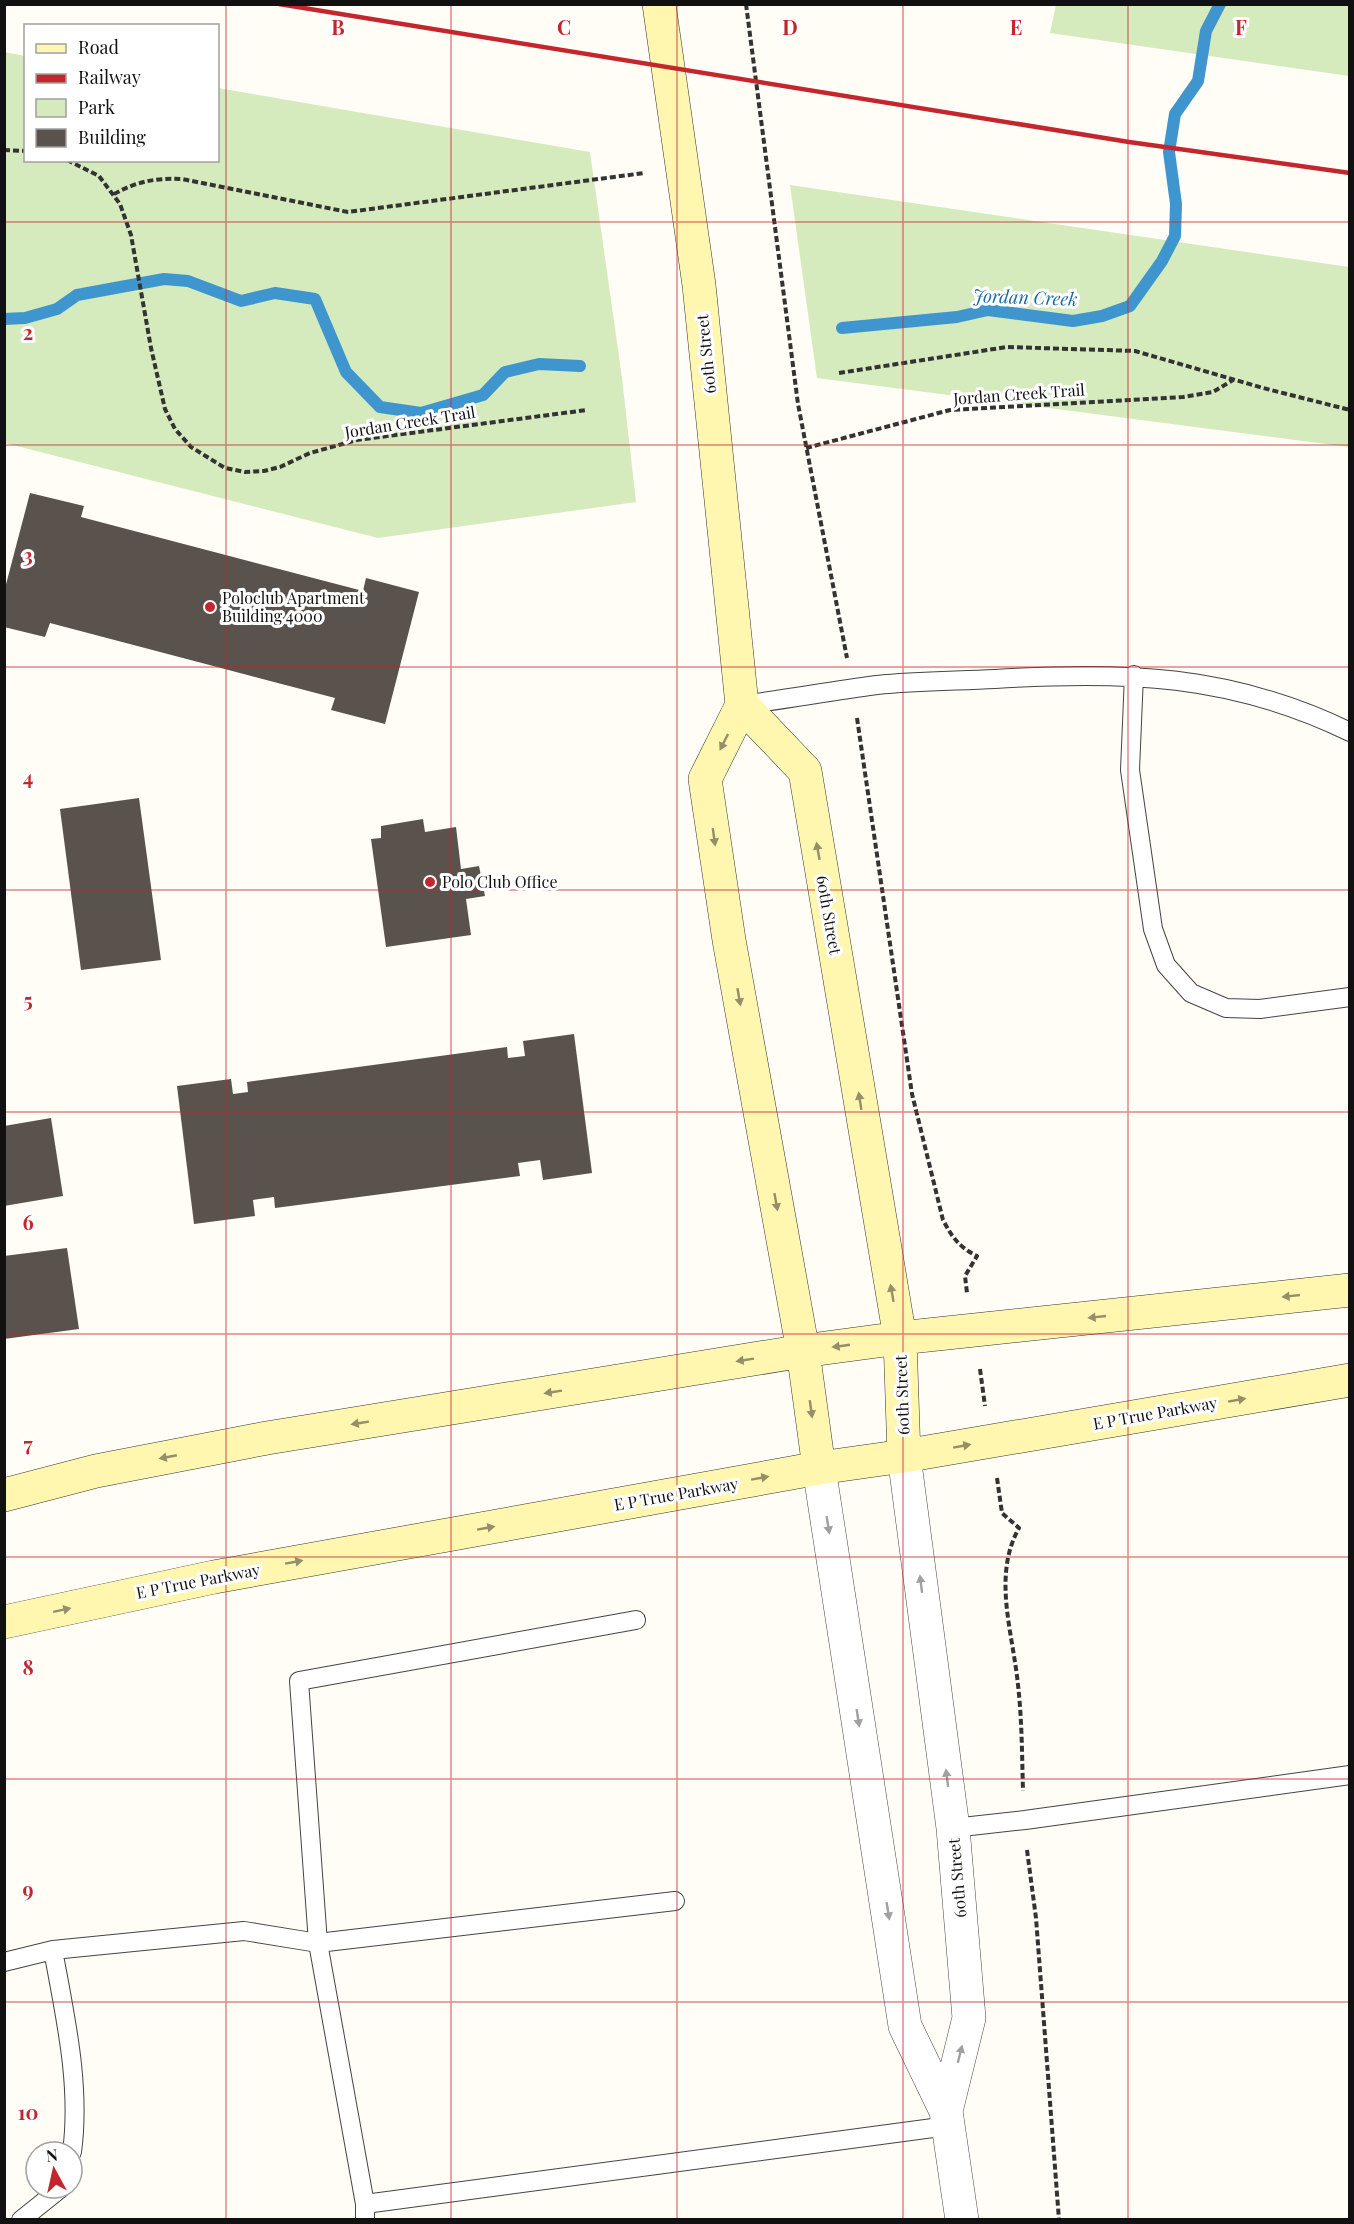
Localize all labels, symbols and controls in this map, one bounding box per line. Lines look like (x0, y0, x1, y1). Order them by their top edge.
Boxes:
text: B (331, 13, 345, 40)
text: C (557, 13, 571, 40)
text: D (782, 13, 798, 40)
text: E (1010, 13, 1022, 40)
text: F (1235, 13, 1247, 40)
legend (24, 24, 219, 162)
text: Road (78, 35, 119, 59)
text: Railway (78, 65, 141, 89)
text: Park (78, 95, 115, 119)
text: Building (78, 125, 146, 149)
water label: Jordan Creek (972, 283, 1078, 311)
street label: 60th Street (691, 313, 720, 395)
text: 2 (23, 318, 33, 345)
street label: Jordan Creek Trail (951, 378, 1086, 409)
street label: Jordan Creek Trail (342, 401, 477, 442)
text: 3 (23, 541, 33, 568)
place label: Poloclub Apartment Building 4000 (222, 587, 365, 626)
marker: Poloclub Apartment Building 4000 (203, 600, 217, 614)
one-way arrow (719, 733, 729, 751)
text: 4 (23, 763, 33, 790)
one-way arrow (709, 828, 718, 847)
one-way arrow (813, 841, 822, 860)
place label: Polo Club Office (442, 871, 557, 892)
street label: 60th Street (812, 874, 847, 956)
marker: Polo Club Office (423, 875, 437, 889)
text: 5 (23, 986, 33, 1013)
one-way arrow (735, 988, 744, 1007)
one-way arrow (856, 1091, 865, 1110)
one-way arrow (772, 1193, 781, 1212)
text: 6 (22, 1208, 34, 1235)
one-way arrow (888, 1284, 897, 1303)
one-way arrow (1282, 1292, 1301, 1301)
one-way arrow (1088, 1312, 1107, 1322)
one-way arrow (831, 1341, 850, 1351)
street label: 60th Street (890, 1354, 913, 1435)
one-way arrow (735, 1356, 754, 1365)
one-way arrow (543, 1387, 562, 1396)
street label: E P True Parkway (1091, 1391, 1219, 1434)
one-way arrow (1227, 1395, 1246, 1404)
one-way arrow (806, 1400, 815, 1419)
one-way arrow (350, 1418, 369, 1427)
text: 7 (23, 1430, 33, 1457)
one-way arrow (952, 1442, 971, 1451)
one-way arrow (158, 1453, 177, 1462)
street label: E P True Parkway (612, 1472, 740, 1515)
one-way arrow (751, 1473, 770, 1482)
one-way arrow (824, 1516, 833, 1535)
one-way arrow (476, 1523, 495, 1532)
street label: E P True Parkway (134, 1558, 262, 1603)
one-way arrow (285, 1558, 304, 1567)
one-way arrow (917, 1575, 926, 1594)
one-way arrow (52, 1604, 71, 1614)
text: 8 (22, 1653, 34, 1680)
one-way arrow (853, 1709, 862, 1728)
one-way arrow (942, 1768, 951, 1787)
street label: 60th Street (943, 1837, 970, 1919)
text: 9 (22, 1875, 34, 1902)
one-way arrow (883, 1901, 892, 1920)
one-way arrow (955, 2045, 965, 2064)
text: 10 (18, 2098, 38, 2125)
north arrow (24, 2140, 84, 2200)
text: N (45, 2143, 59, 2166)

